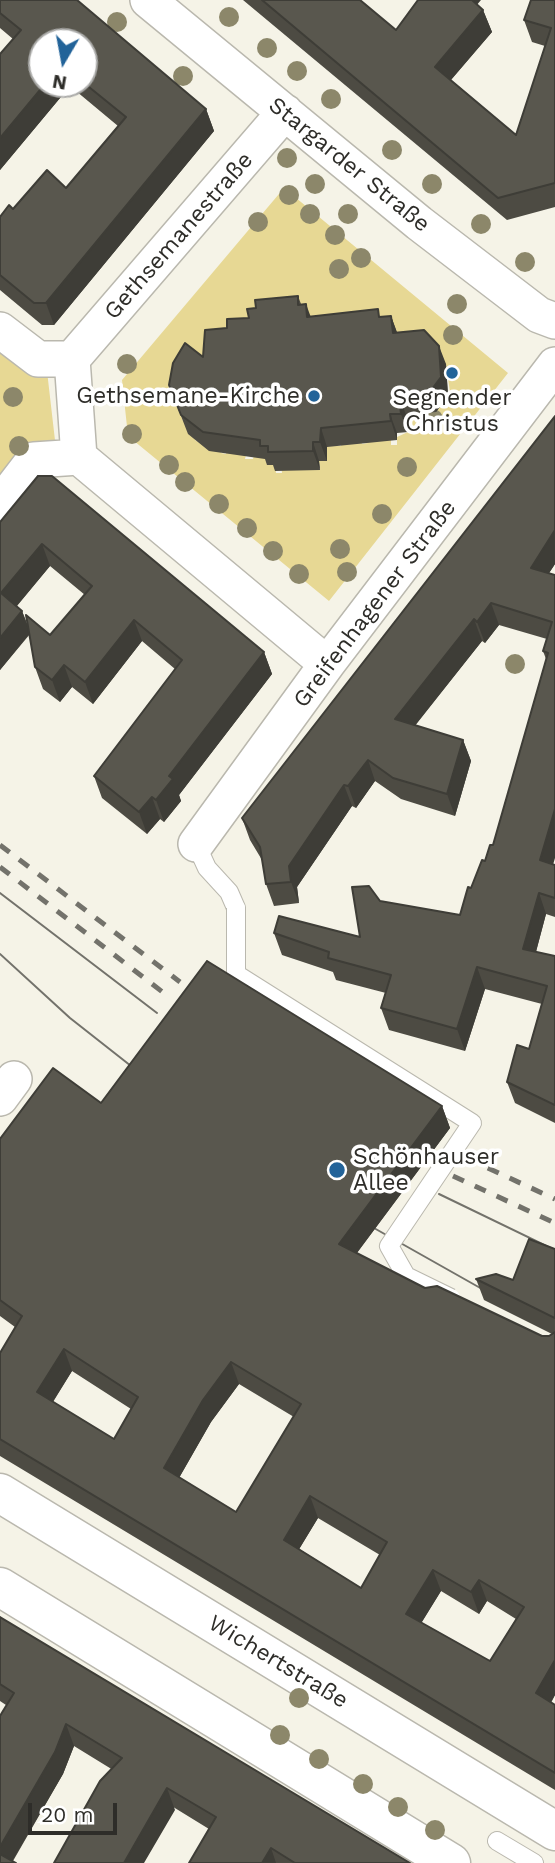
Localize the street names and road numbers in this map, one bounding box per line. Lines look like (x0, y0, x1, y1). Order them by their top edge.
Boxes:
street label: Stargarder Straße (263, 92, 435, 238)
street label: Gethsemanestraße (99, 147, 259, 325)
street label: Greifenhagener Straße (288, 495, 462, 713)
street label: Wichertstraße (203, 1609, 353, 1715)

